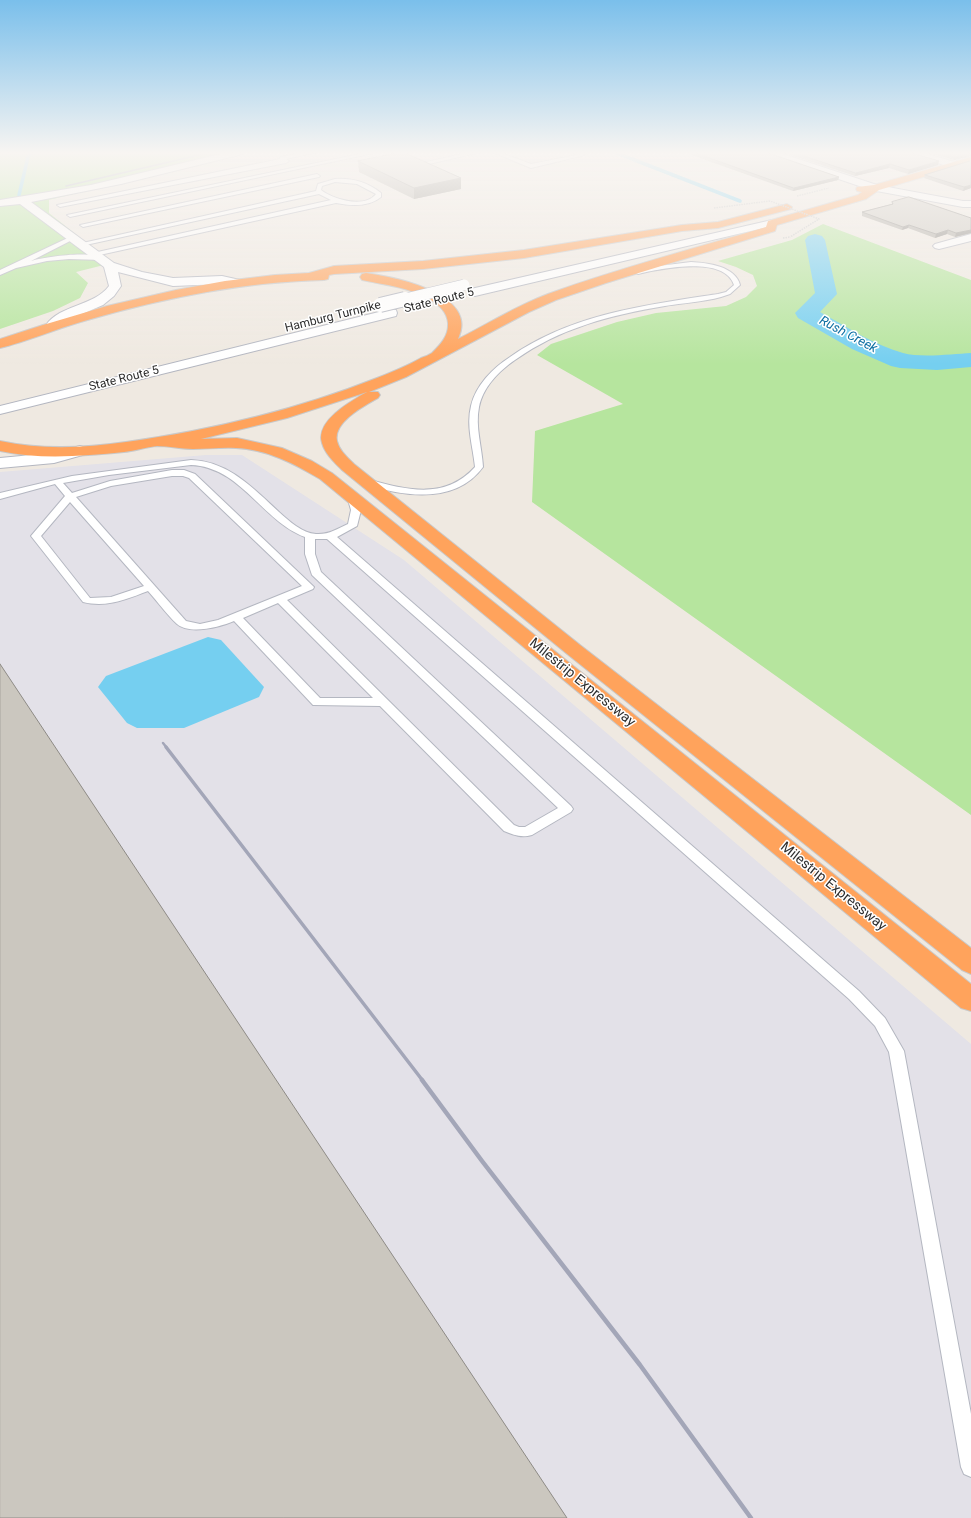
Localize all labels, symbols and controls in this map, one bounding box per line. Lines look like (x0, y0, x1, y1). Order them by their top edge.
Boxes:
street label: State Route 5 (402, 285, 476, 317)
street label: Hamburg Turnpike (283, 298, 383, 336)
water label: Rush Creek (816, 313, 880, 357)
street label: State Route 5 (87, 363, 161, 395)
street label: Milestrip Expressway (526, 635, 638, 731)
street label: Milestrip Expressway (777, 839, 889, 935)

